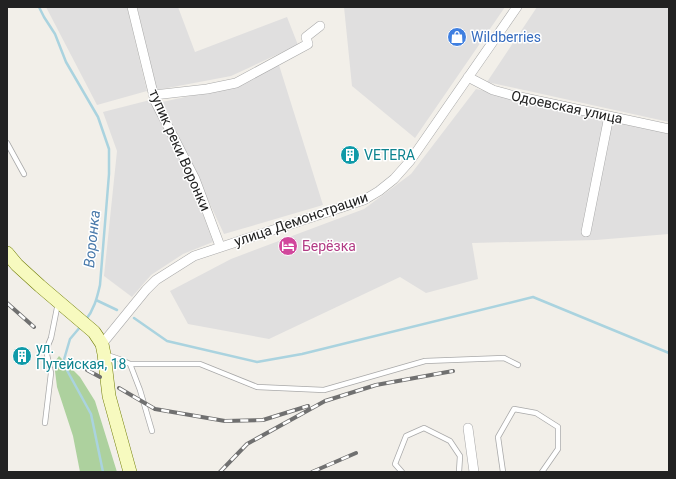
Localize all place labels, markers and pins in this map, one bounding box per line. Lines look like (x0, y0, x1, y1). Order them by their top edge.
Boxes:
shop icon: Wildberries (446, 26, 468, 48)
place label: Wildberries (471, 29, 541, 45)
building icon: VETERA (339, 144, 361, 166)
place label: VETERA (364, 147, 415, 163)
hotel icon: Берёзка (277, 235, 299, 257)
place label: Берёзка (302, 238, 356, 254)
place label: ул. Путейская, 18 (36, 340, 127, 372)
building icon: ул. Путейская, 18 (11, 345, 33, 367)

